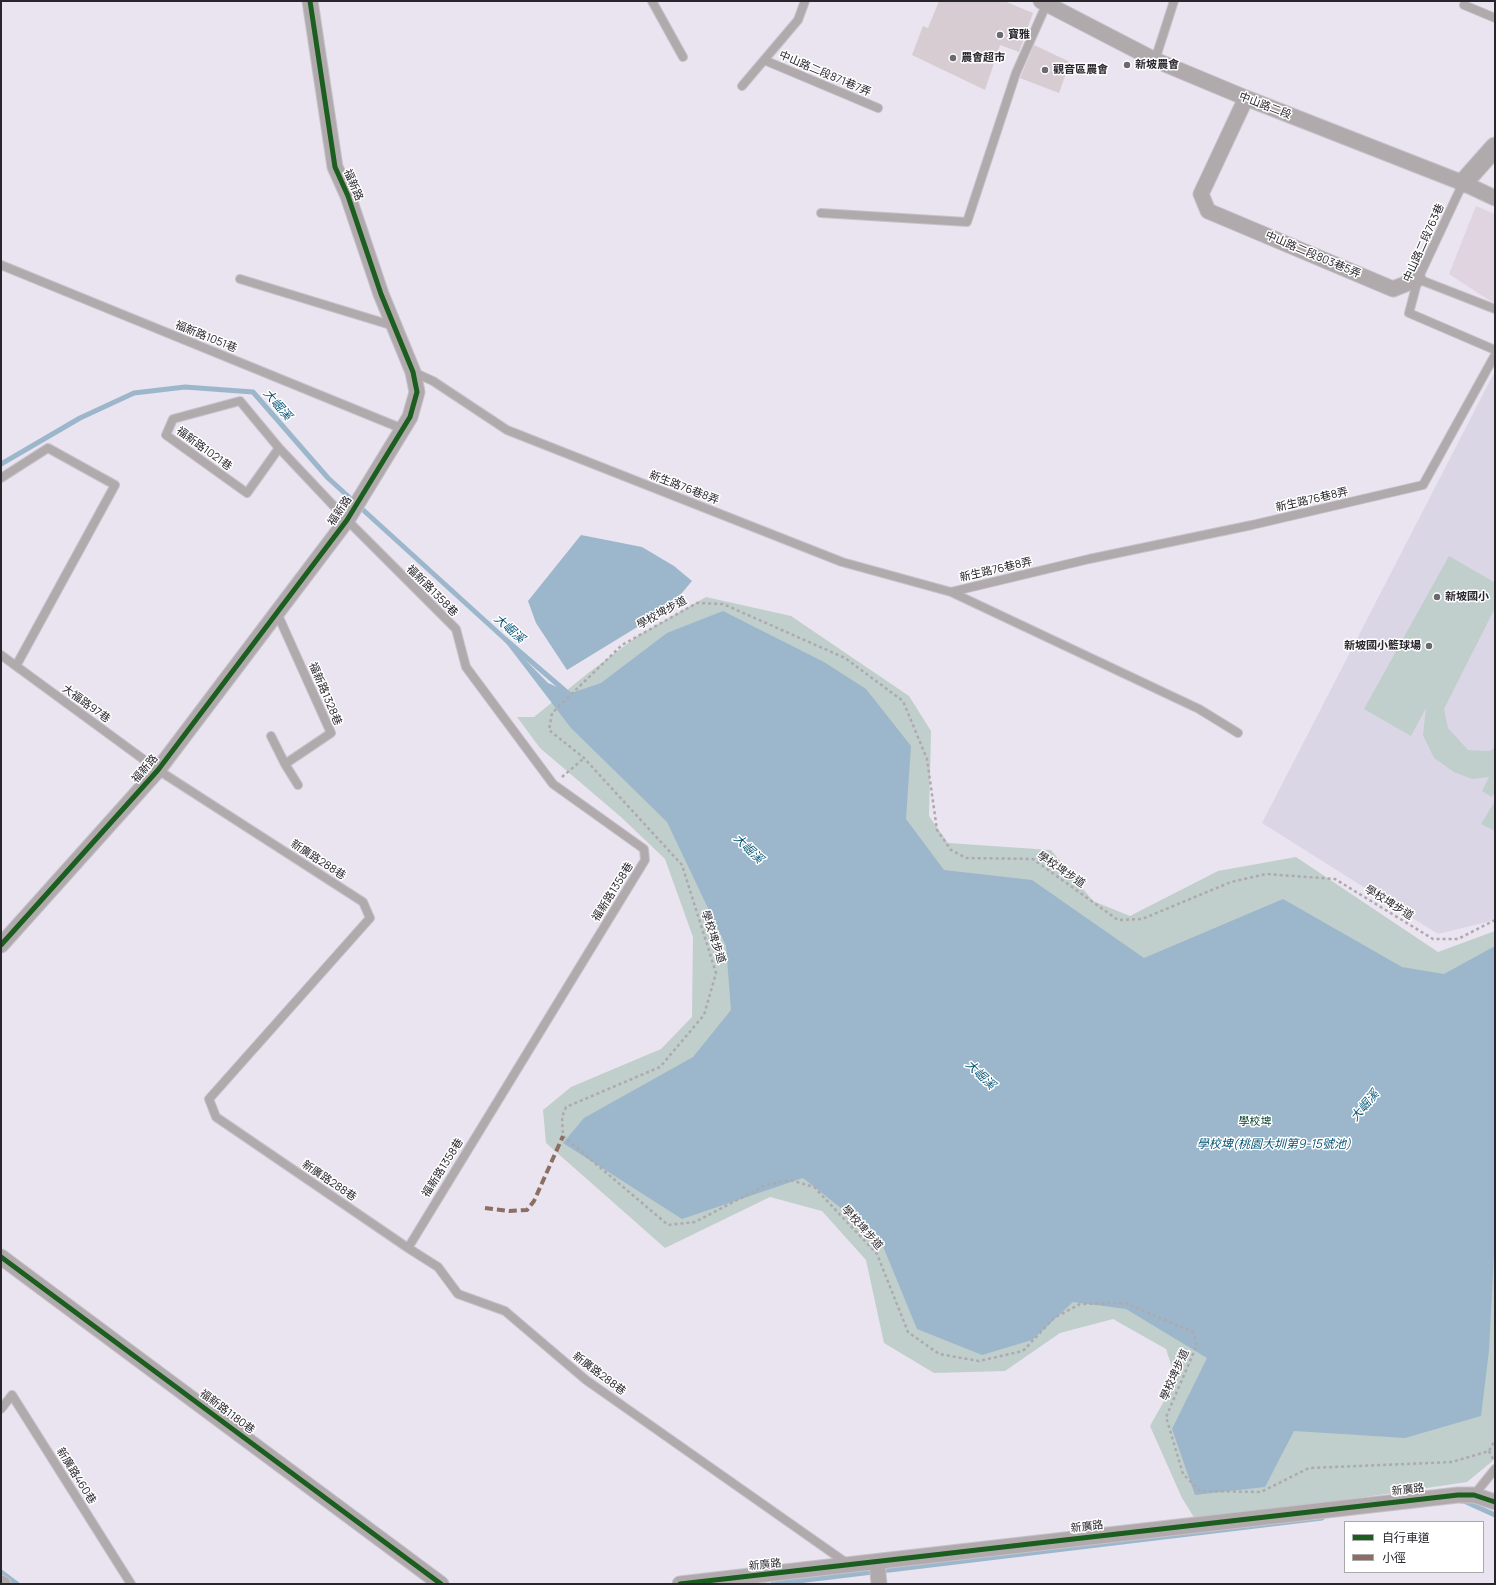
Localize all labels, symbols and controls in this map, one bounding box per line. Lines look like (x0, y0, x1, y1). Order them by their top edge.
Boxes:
place label: 寶雅 (1008, 28, 1030, 42)
marker: 寶雅 (995, 30, 1005, 40)
street label: 中山路二段871巷7弄 (777, 49, 873, 99)
place label: 農會超市 (961, 51, 1005, 65)
marker: 農會超市 (948, 53, 958, 63)
place label: 新坡農會 (1135, 58, 1179, 72)
marker: 新坡農會 (1122, 60, 1132, 70)
place label: 觀音區農會 (1053, 63, 1108, 77)
marker: 觀音區農會 (1040, 65, 1050, 75)
street label: 中山路二段 (1237, 90, 1293, 122)
street label: 福新路 (340, 167, 366, 203)
street label: 中山路二段763巷 (1401, 202, 1447, 284)
street label: 中山路二段803巷5弄 (1263, 229, 1363, 281)
street label: 福新路1051巷 (173, 319, 239, 355)
water label: 大崛溪 (260, 387, 294, 423)
street label: 福新路1021巷 (174, 424, 234, 474)
street label: 新生路76巷8弄 (647, 469, 721, 507)
street label: 新生路76巷8弄 (1275, 485, 1349, 515)
street label: 福新路 (325, 494, 355, 528)
street label: 新生路76巷8弄 (959, 555, 1033, 585)
street label: 福新路1358巷 (404, 563, 460, 619)
place label: 新坡國小 (1445, 590, 1489, 604)
marker: 新坡國小 (1432, 592, 1442, 602)
street label: 學校埤步道 (635, 594, 689, 632)
water label: 大崛溪 (491, 612, 527, 646)
place label: 新坡國小籃球場 (1344, 639, 1421, 653)
marker: 新坡國小籃球場 (1424, 641, 1434, 651)
street label: 福新路1328巷 (306, 661, 344, 727)
street label: 大福路97巷 (59, 682, 113, 726)
street label: 福新路 (129, 752, 161, 786)
water label: 大崛溪 (730, 831, 766, 867)
street label: 新廣路288巷 (288, 837, 348, 883)
street label: 學校埤步道 (1035, 849, 1087, 891)
street label: 福新路1358巷 (590, 860, 636, 924)
street label: 學校埤步道 (1362, 883, 1416, 923)
street label: 學校埤步道 (698, 909, 728, 965)
water label: 大崛溪 (962, 1057, 998, 1093)
water label: 大崛溪 (1348, 1088, 1382, 1124)
park label: 學校埤 (1239, 1115, 1271, 1129)
street label: 福新路1358巷 (420, 1136, 466, 1200)
water label: 學校埤(桃園大圳第9-15號池) (1197, 1138, 1351, 1152)
street label: 新廣路288巷 (299, 1158, 359, 1204)
street label: 學校埤步道 (839, 1203, 885, 1253)
street label: 學校埤步道 (1158, 1347, 1192, 1403)
street label: 新廣路288巷 (570, 1350, 628, 1398)
street label: 福新路1180巷 (197, 1387, 257, 1437)
street label: 新廣路460巷 (53, 1445, 99, 1507)
street label: 新廣路 (1391, 1481, 1425, 1499)
street label: 新廣路 (1070, 1518, 1104, 1536)
legend (1344, 1521, 1484, 1573)
text: 自行車道 (1382, 1529, 1430, 1546)
text: 小徑 (1382, 1549, 1406, 1566)
street label: 新廣路 (748, 1557, 782, 1573)

